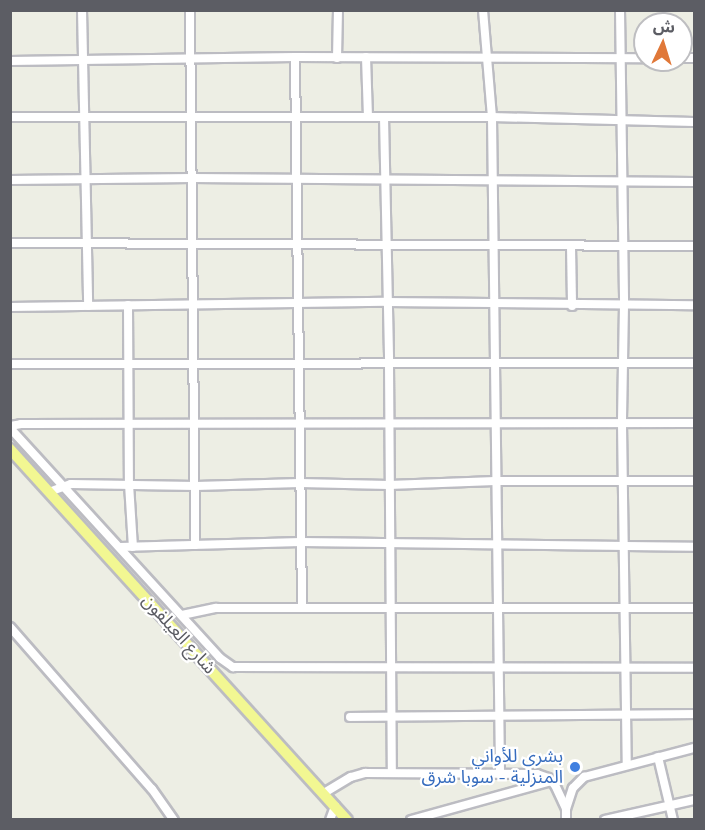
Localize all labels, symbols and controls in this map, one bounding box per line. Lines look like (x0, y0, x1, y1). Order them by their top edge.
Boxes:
north arrow (633, 12, 693, 72)
text: ش (652, 15, 676, 37)
street label: شارع العيلفون (138, 590, 220, 678)
place label: بشرى للأواني المنزلية - سوبا شرق (422, 746, 563, 789)
marker: بشرى للأواني المنزلية - سوبا شرق (568, 760, 582, 774)

